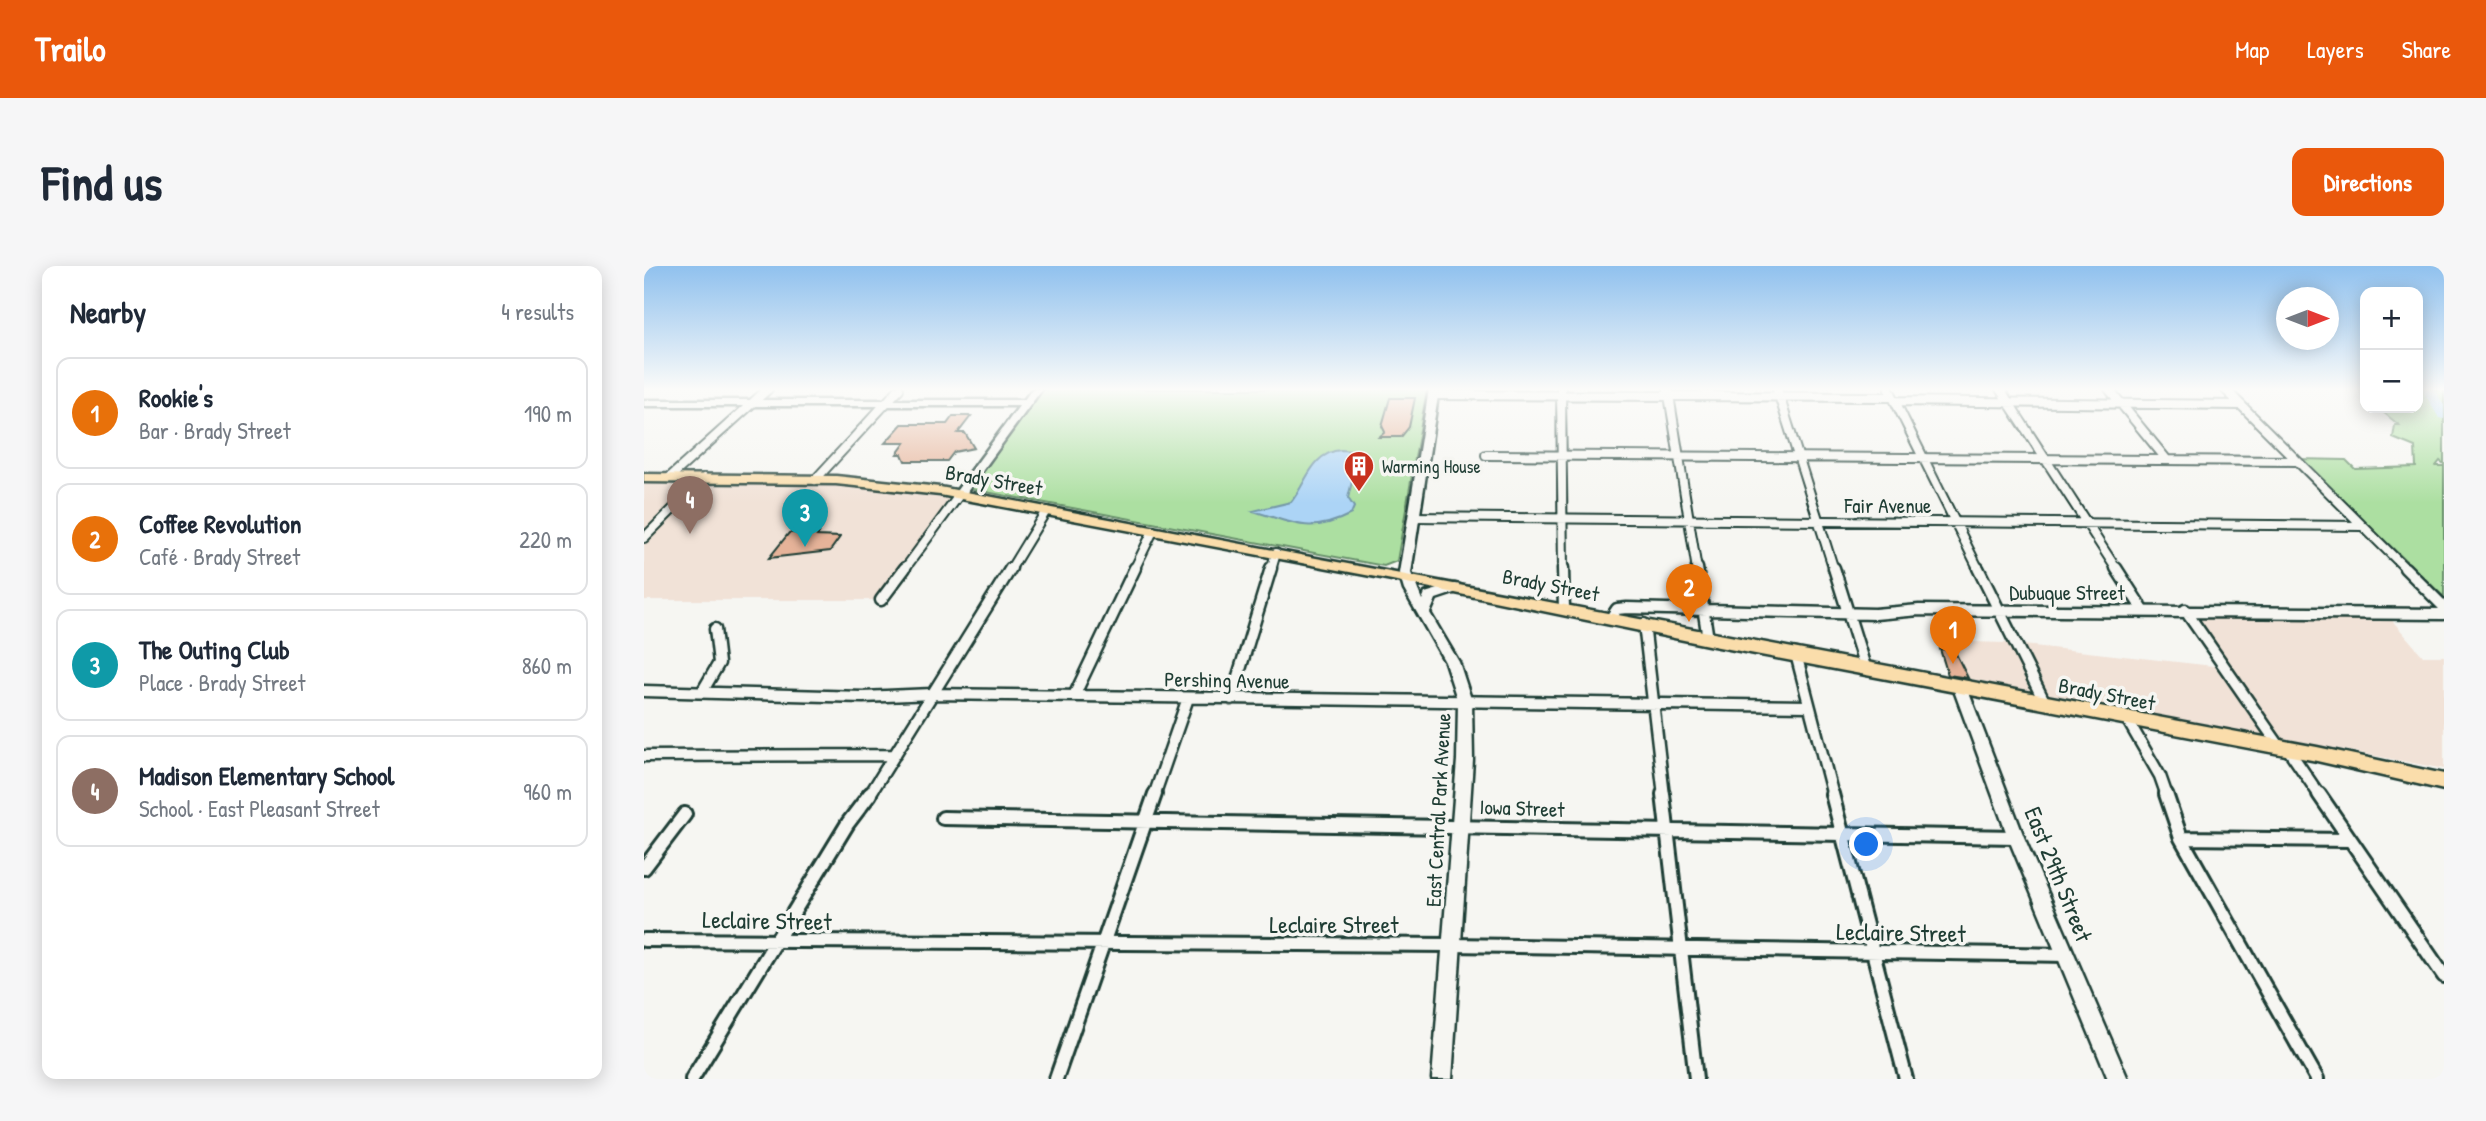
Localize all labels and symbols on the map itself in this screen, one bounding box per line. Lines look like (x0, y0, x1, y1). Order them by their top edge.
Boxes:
north arrow (2276, 287, 2339, 350)
building icon: Warming House (1342, 449, 1376, 493)
place label: Warming House (1382, 454, 1481, 479)
street label: Brady Street (943, 457, 1045, 503)
pin: 4 (667, 476, 713, 534)
pin: 3 (782, 489, 828, 547)
street label: Fair Avenue (1844, 491, 1931, 520)
street label: Brady Street (1500, 561, 1603, 609)
pin: 2 (1666, 564, 1712, 622)
street label: Dubuque Street (2009, 578, 2126, 607)
pin: 1 (1930, 606, 1976, 664)
street label: Pershing Avenue (1164, 664, 1290, 696)
street label: Brady Street (2056, 670, 2159, 718)
street label: East Central Park Avenue (1418, 712, 1458, 908)
street label: Iowa Street (1479, 792, 1566, 824)
street label: East 29th Street (2017, 802, 2101, 947)
your location (1849, 827, 1883, 861)
street label: Leclaire Street (702, 903, 833, 937)
street label: Leclaire Street (1269, 908, 1399, 940)
street label: Leclaire Street (1836, 915, 1967, 949)

